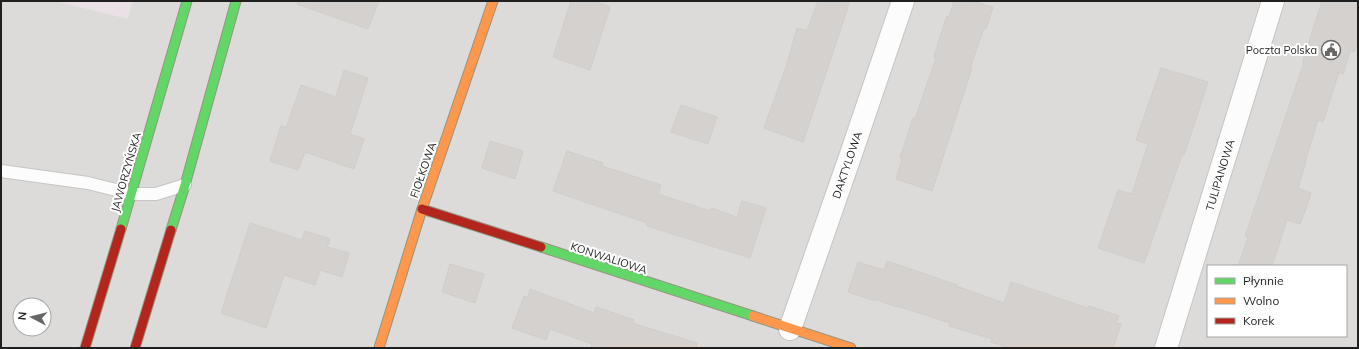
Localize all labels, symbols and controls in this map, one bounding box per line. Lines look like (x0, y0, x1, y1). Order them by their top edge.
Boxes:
public building icon: Poczta Polska (1320, 39, 1342, 61)
place label: Poczta Polska (1246, 43, 1317, 57)
street label: JAWORZYŃSKA (108, 130, 144, 214)
street label: DAKTYLOWA (829, 130, 865, 200)
street label: TULIPANOWA (1202, 137, 1238, 213)
street label: FIOŁKOWA (407, 140, 439, 200)
street label: KONWALIOWA (569, 239, 649, 277)
legend (1207, 265, 1347, 337)
text: Płynnie (1243, 273, 1284, 288)
text: Wolno (1243, 293, 1279, 308)
north arrow (12, 297, 52, 337)
text: N (15, 311, 30, 321)
text: Korek (1243, 313, 1275, 328)

